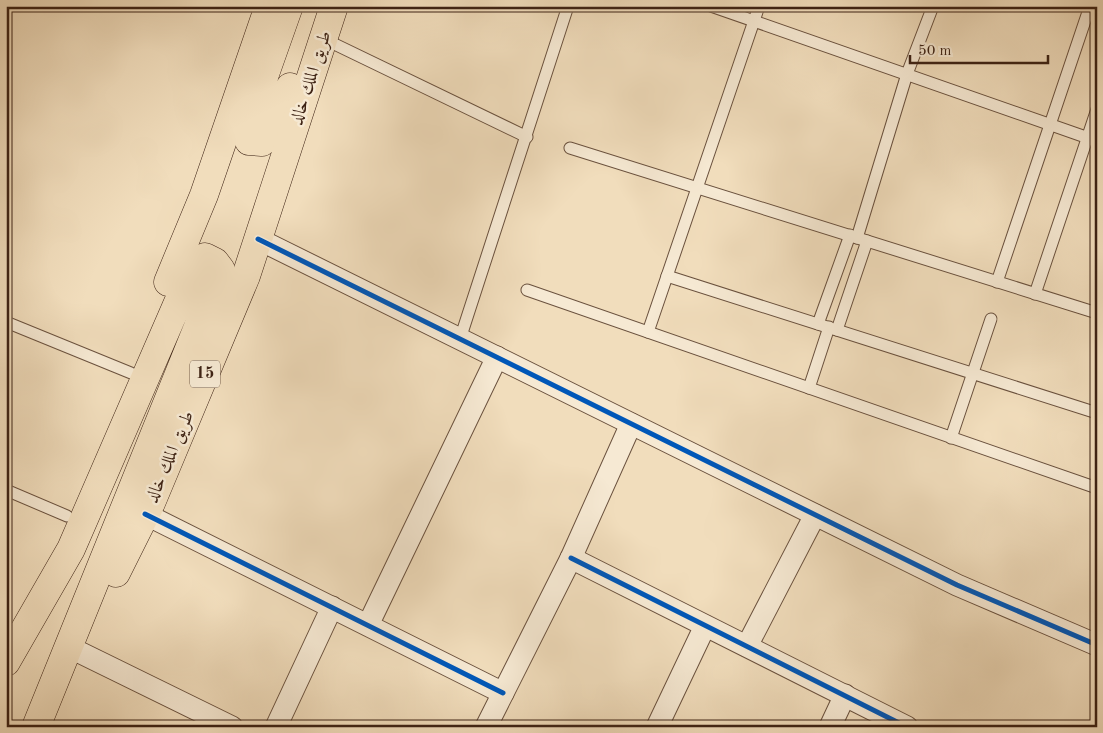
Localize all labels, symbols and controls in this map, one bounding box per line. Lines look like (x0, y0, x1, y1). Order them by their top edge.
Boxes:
street label: طريق الملك خالد (287, 29, 337, 128)
scale bar (910, 32, 1048, 64)
text: 50 m (918, 44, 952, 59)
road number: 15 (190, 360, 220, 388)
street label: طريق الملك خالد (143, 408, 199, 506)

